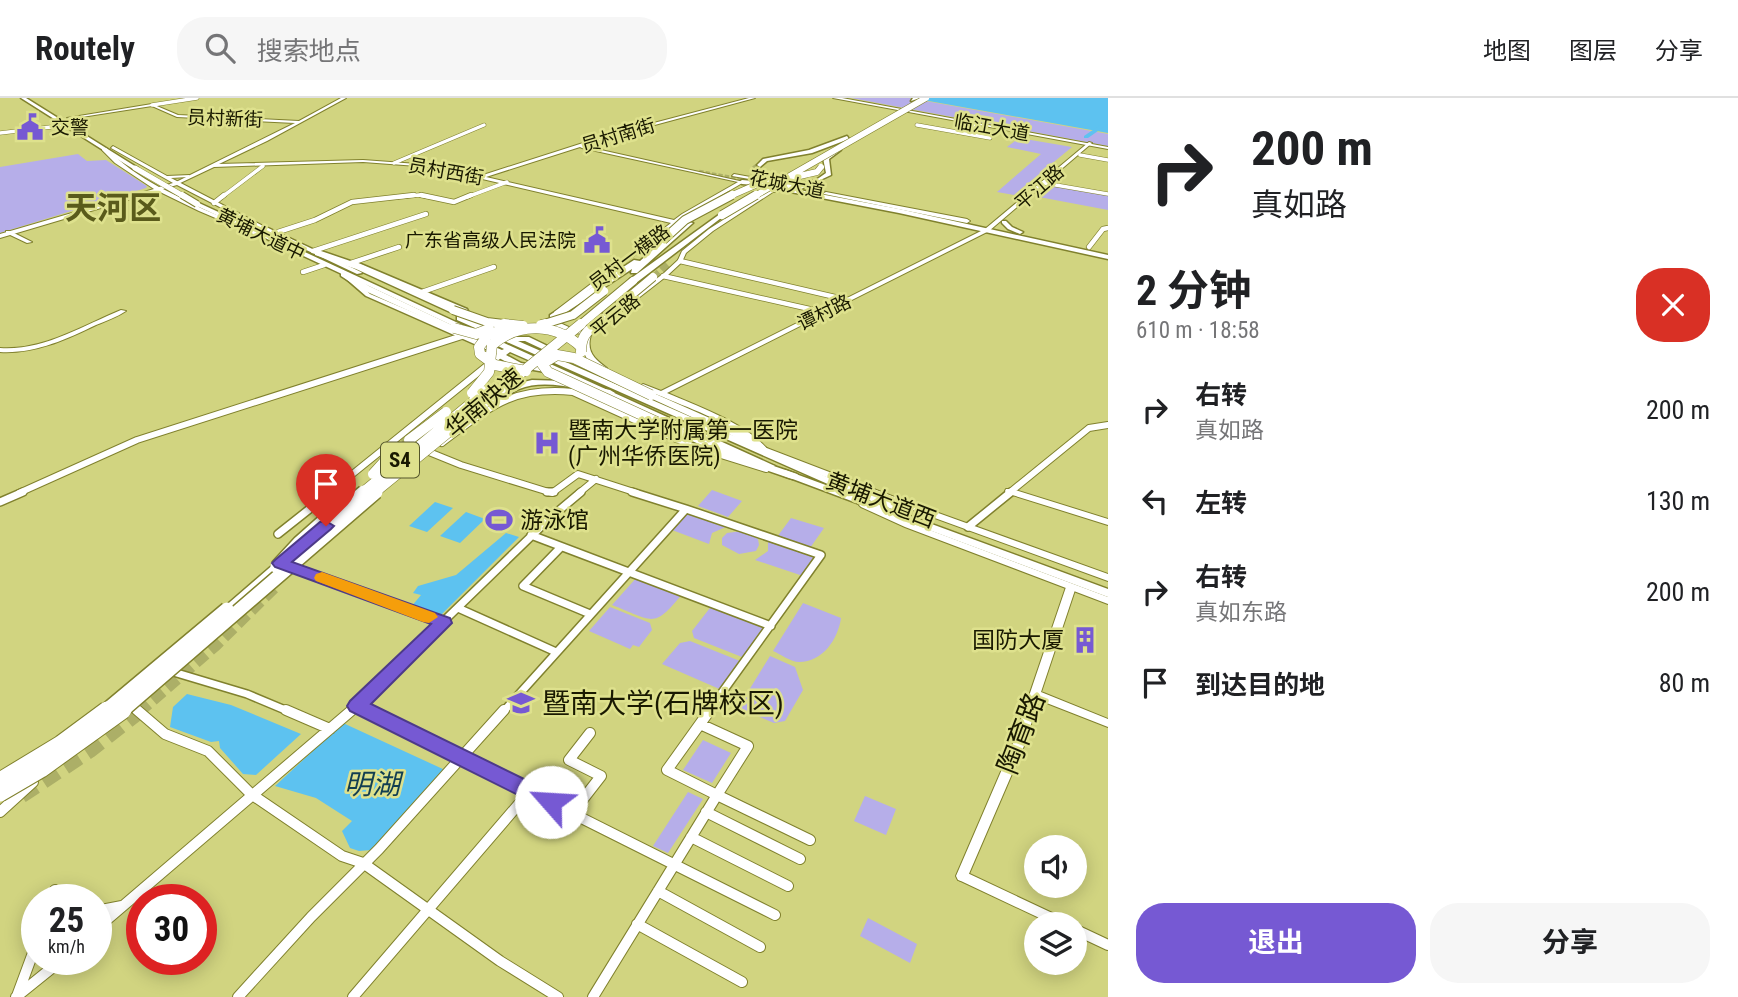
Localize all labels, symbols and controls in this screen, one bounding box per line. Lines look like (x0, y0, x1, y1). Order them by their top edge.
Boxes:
search box (177, 17, 667, 80)
text: Routely (35, 29, 135, 68)
icon: search (201, 29, 239, 67)
text: 搜索地点 (257, 36, 361, 66)
text: 地图 (1483, 37, 1531, 65)
text: 图层 (1569, 37, 1617, 65)
text: 分享 (1655, 37, 1703, 65)
street label: 员村新街 (187, 106, 263, 131)
street label: 临江大道 (952, 110, 1031, 145)
public building icon: 交警 (15, 112, 45, 142)
street label: 员村南街 (578, 113, 658, 158)
place label: 交警 (51, 116, 89, 139)
text: 200 m (1251, 120, 1373, 177)
icon: right (1136, 126, 1227, 217)
street label: 员村西街 (406, 154, 485, 189)
street label: 平江路 (1010, 160, 1068, 215)
street label: 花城大道 (747, 166, 826, 203)
text: 真如路 (1251, 186, 1347, 224)
district label: 天河区 (65, 189, 161, 227)
street label: 黄埔大道中 (213, 203, 309, 266)
street label: 员村一横路 (584, 220, 674, 295)
public building icon: 广东省高级人民法院 (582, 225, 612, 255)
place label: 广东省高级人民法院 (405, 229, 576, 252)
text: 2 分钟 (1136, 266, 1251, 315)
button: close (1636, 268, 1710, 342)
street label: 平云路 (586, 289, 645, 342)
street label: 谭村路 (794, 290, 855, 335)
text: 610 m · 18:58 (1136, 317, 1260, 344)
street label: 华南快速 (440, 363, 528, 443)
text: 右转 (1195, 380, 1247, 410)
icon: right (1136, 391, 1174, 429)
text: 200 m (1646, 395, 1710, 425)
place label: 暨南大学附属第一医院 (广州华侨医院) (568, 417, 798, 470)
text: 真如路 (1195, 417, 1264, 444)
hospital icon: 暨南大学附属第一医院 (广州华侨医院) (532, 428, 562, 458)
road number: S4 (381, 442, 419, 478)
pin (296, 454, 356, 526)
icon: arrive (307, 465, 345, 503)
street label: 黄埔大道西 (822, 467, 939, 534)
icon: left (1136, 482, 1174, 520)
text: 130 m (1646, 486, 1710, 516)
text: 左转 (1195, 488, 1247, 518)
sports icon: 游泳馆 (484, 505, 514, 535)
place label: 游泳馆 (520, 507, 589, 534)
text: 右转 (1195, 562, 1247, 592)
icon: right (1136, 573, 1174, 611)
text: 200 m (1646, 577, 1710, 607)
text: 真如东路 (1195, 599, 1287, 626)
building icon: 国防大厦 (1070, 625, 1100, 655)
place label: 国防大厦 (972, 627, 1064, 654)
icon: arrive (1136, 664, 1174, 702)
text: 80 m (1659, 668, 1710, 698)
text: 到达目的地 (1195, 670, 1325, 700)
place label: 暨南大学(石牌校区) (542, 687, 784, 720)
school or university icon: 暨南大学(石牌校区) (506, 688, 536, 718)
street label: 陶育路 (991, 688, 1052, 778)
position arrow (514, 765, 588, 839)
water label: 明湖 (344, 768, 404, 801)
map controls (1024, 835, 1087, 975)
button: sound (1024, 835, 1087, 898)
speed limit sign: 30 (126, 884, 217, 975)
text: 25 (49, 900, 84, 941)
button: 退出 (1136, 903, 1416, 983)
button: 分享 (1430, 903, 1710, 983)
button: layers (1024, 912, 1087, 975)
text: km/h (48, 936, 85, 957)

